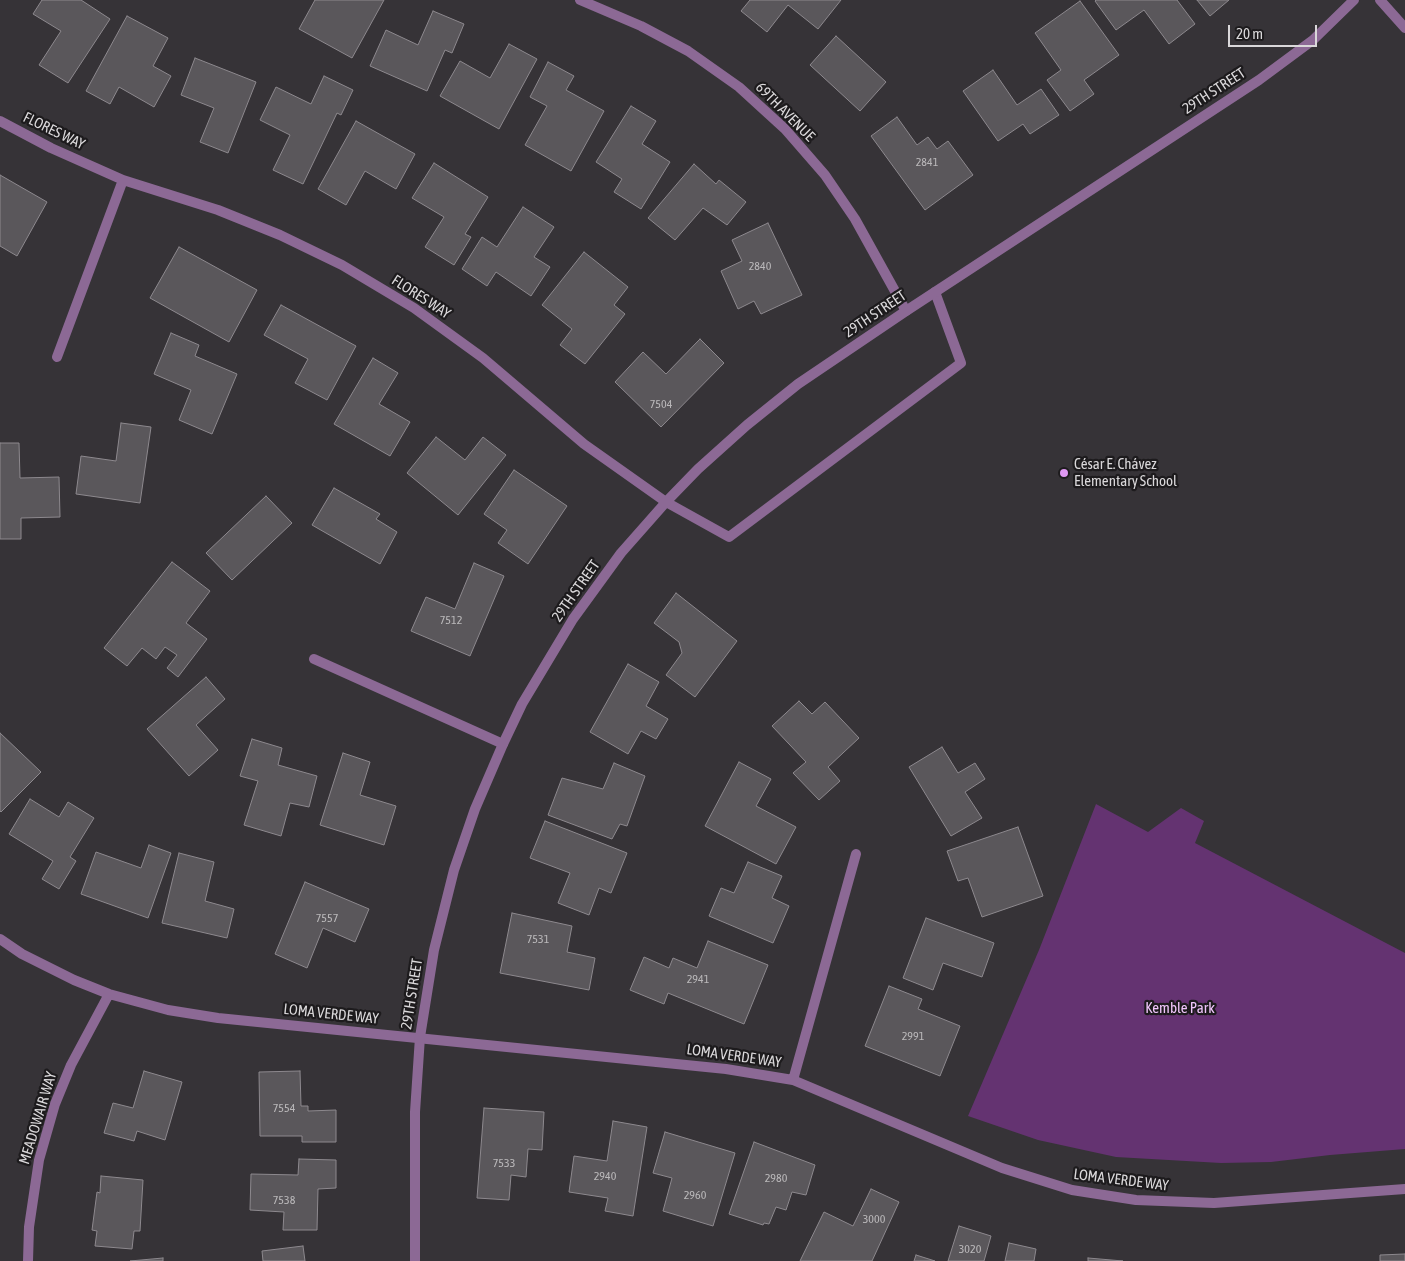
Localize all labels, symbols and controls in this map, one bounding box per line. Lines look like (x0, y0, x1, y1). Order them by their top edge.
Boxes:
scale bar (1230, 15, 1319, 47)
text: 20 m (1236, 25, 1263, 42)
street label: 29TH STREET (1179, 64, 1249, 118)
street label: 69TH AVENUE (752, 79, 818, 145)
street label: FLORES WAY (20, 108, 88, 154)
house number: 2841 (916, 155, 938, 169)
house number: 2840 (749, 259, 771, 273)
street label: FLORES WAY (388, 271, 454, 323)
street label: 29TH STREET (840, 287, 910, 341)
house number: 7504 (650, 397, 672, 411)
place label: César E. Chávez Elementary School (1074, 455, 1177, 490)
marker: César E. Chávez Elementary School (1058, 467, 1070, 479)
street label: 29TH STREET (548, 557, 604, 625)
house number: 7512 (440, 613, 462, 627)
house number: 7557 (316, 911, 338, 925)
house number: 7531 (527, 932, 549, 946)
street label: 29TH STREET (398, 957, 426, 1031)
house number: 2941 (687, 972, 709, 986)
park label: Kemble Park (1145, 999, 1215, 1017)
street label: LOMA VERDE WAY (282, 1000, 380, 1028)
house number: 2991 (902, 1029, 924, 1043)
street label: LOMA VERDE WAY (685, 1040, 783, 1072)
street label: MEADOWAIR WAY (15, 1069, 61, 1167)
house number: 7554 (273, 1101, 295, 1115)
house number: 7533 (493, 1156, 515, 1170)
street label: LOMA VERDE WAY (1072, 1165, 1170, 1195)
house number: 2940 (594, 1169, 616, 1183)
house number: 2980 (765, 1171, 787, 1185)
house number: 2960 (684, 1188, 706, 1202)
house number: 7538 (273, 1193, 295, 1207)
house number: 3000 (863, 1212, 885, 1226)
house number: 3020 (959, 1242, 981, 1256)

